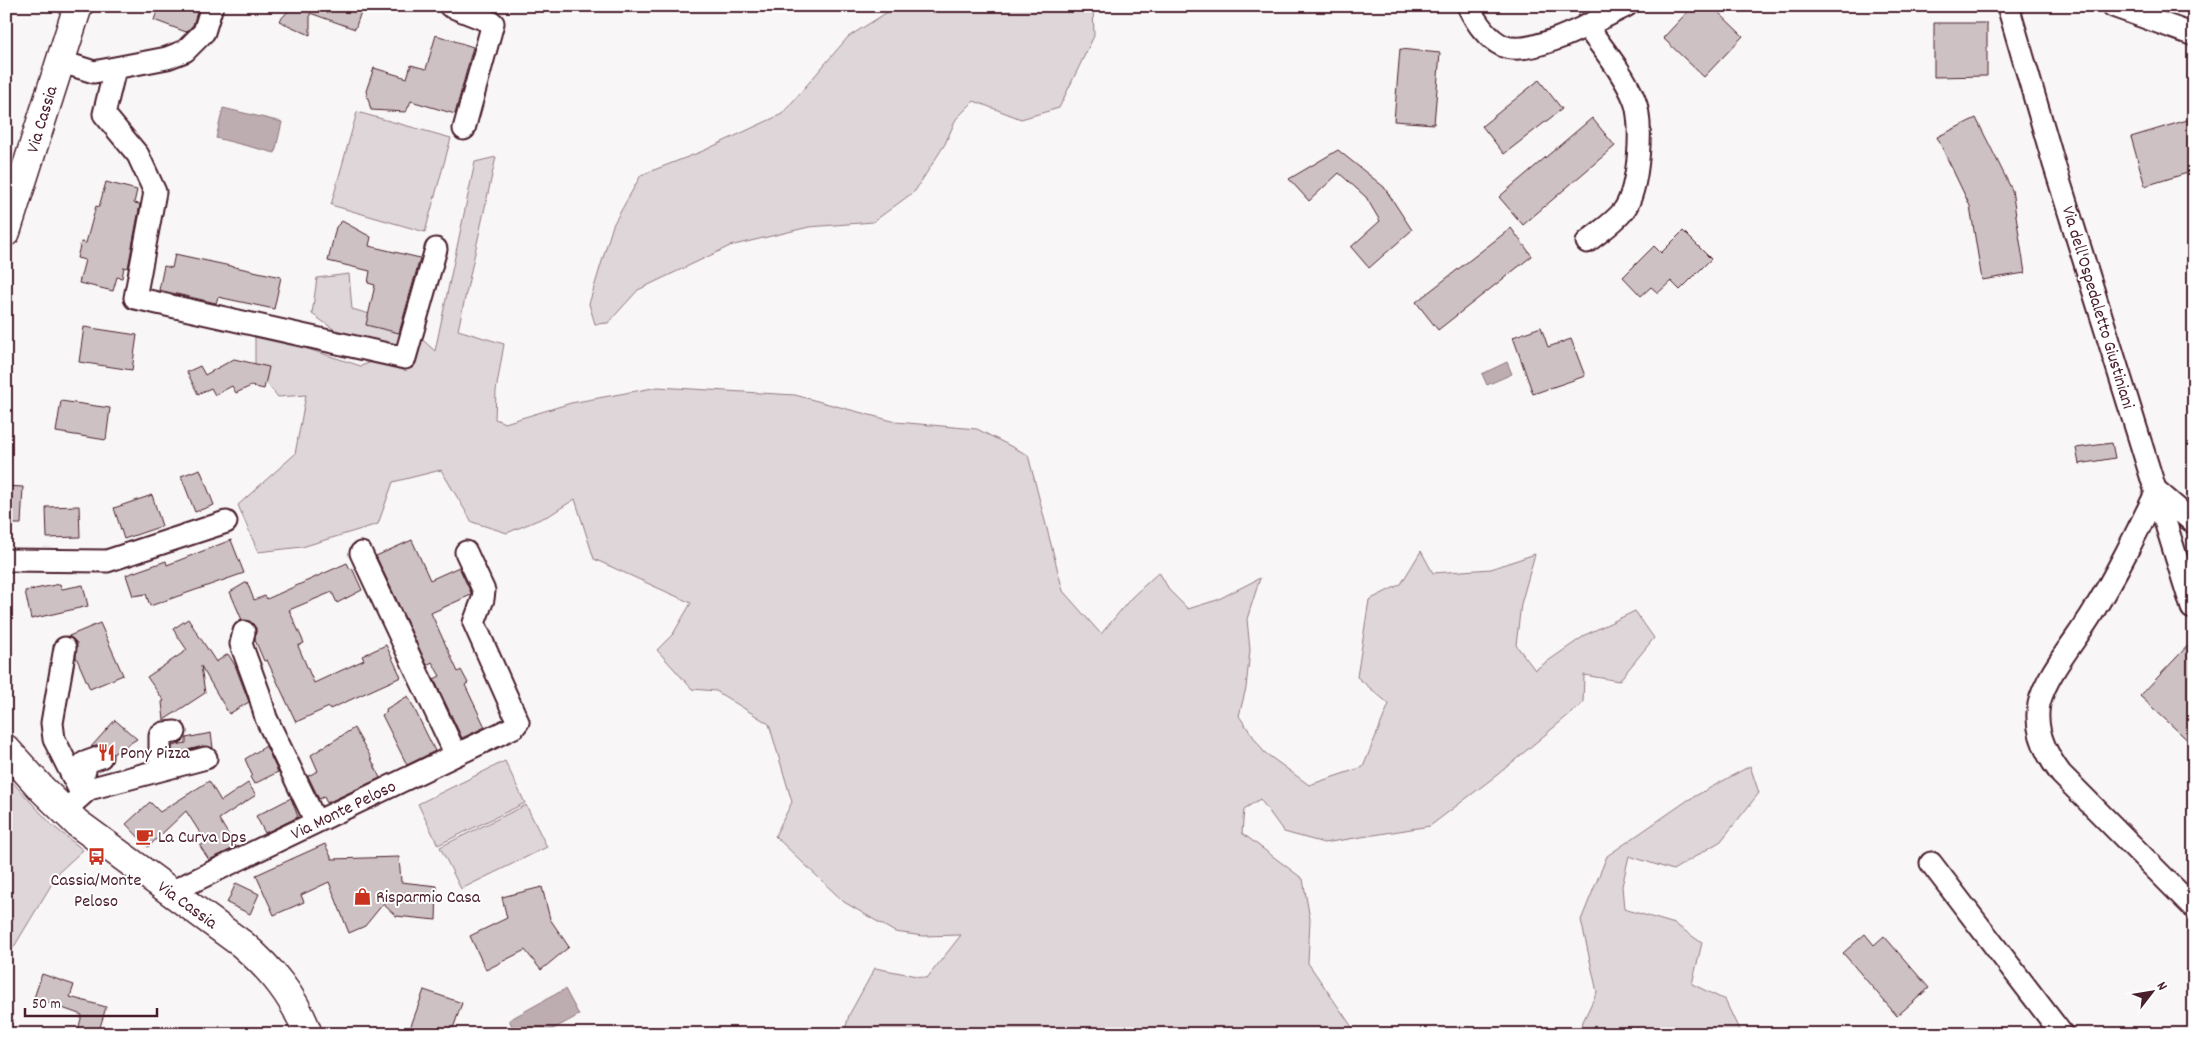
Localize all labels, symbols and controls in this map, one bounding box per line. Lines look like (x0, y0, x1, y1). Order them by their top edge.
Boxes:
street label: Via Cassia (21, 83, 66, 156)
street label: Via dell'Ospedaletto Giustiniani (2054, 203, 2139, 412)
restaurant icon: Pony Pizza (96, 742, 116, 762)
place label: Pony Pizza (120, 742, 190, 767)
street label: Via Monte Peloso (287, 775, 401, 847)
cafe icon: La Curva Dps (134, 826, 154, 846)
place label: La Curva Dps (158, 826, 247, 851)
bus stop icon: Cassia/Monte Peloso (86, 846, 106, 866)
place label: Cassia/Monte Peloso (51, 869, 141, 915)
street label: Via Cassia (151, 876, 222, 937)
shop icon: Risparmio Casa (352, 886, 372, 906)
place label: Risparmio Casa (376, 886, 481, 911)
north arrow (2128, 968, 2178, 1018)
text: N (2151, 978, 2172, 995)
scale bar (25, 985, 158, 1017)
text: 50 m (32, 994, 61, 1016)

